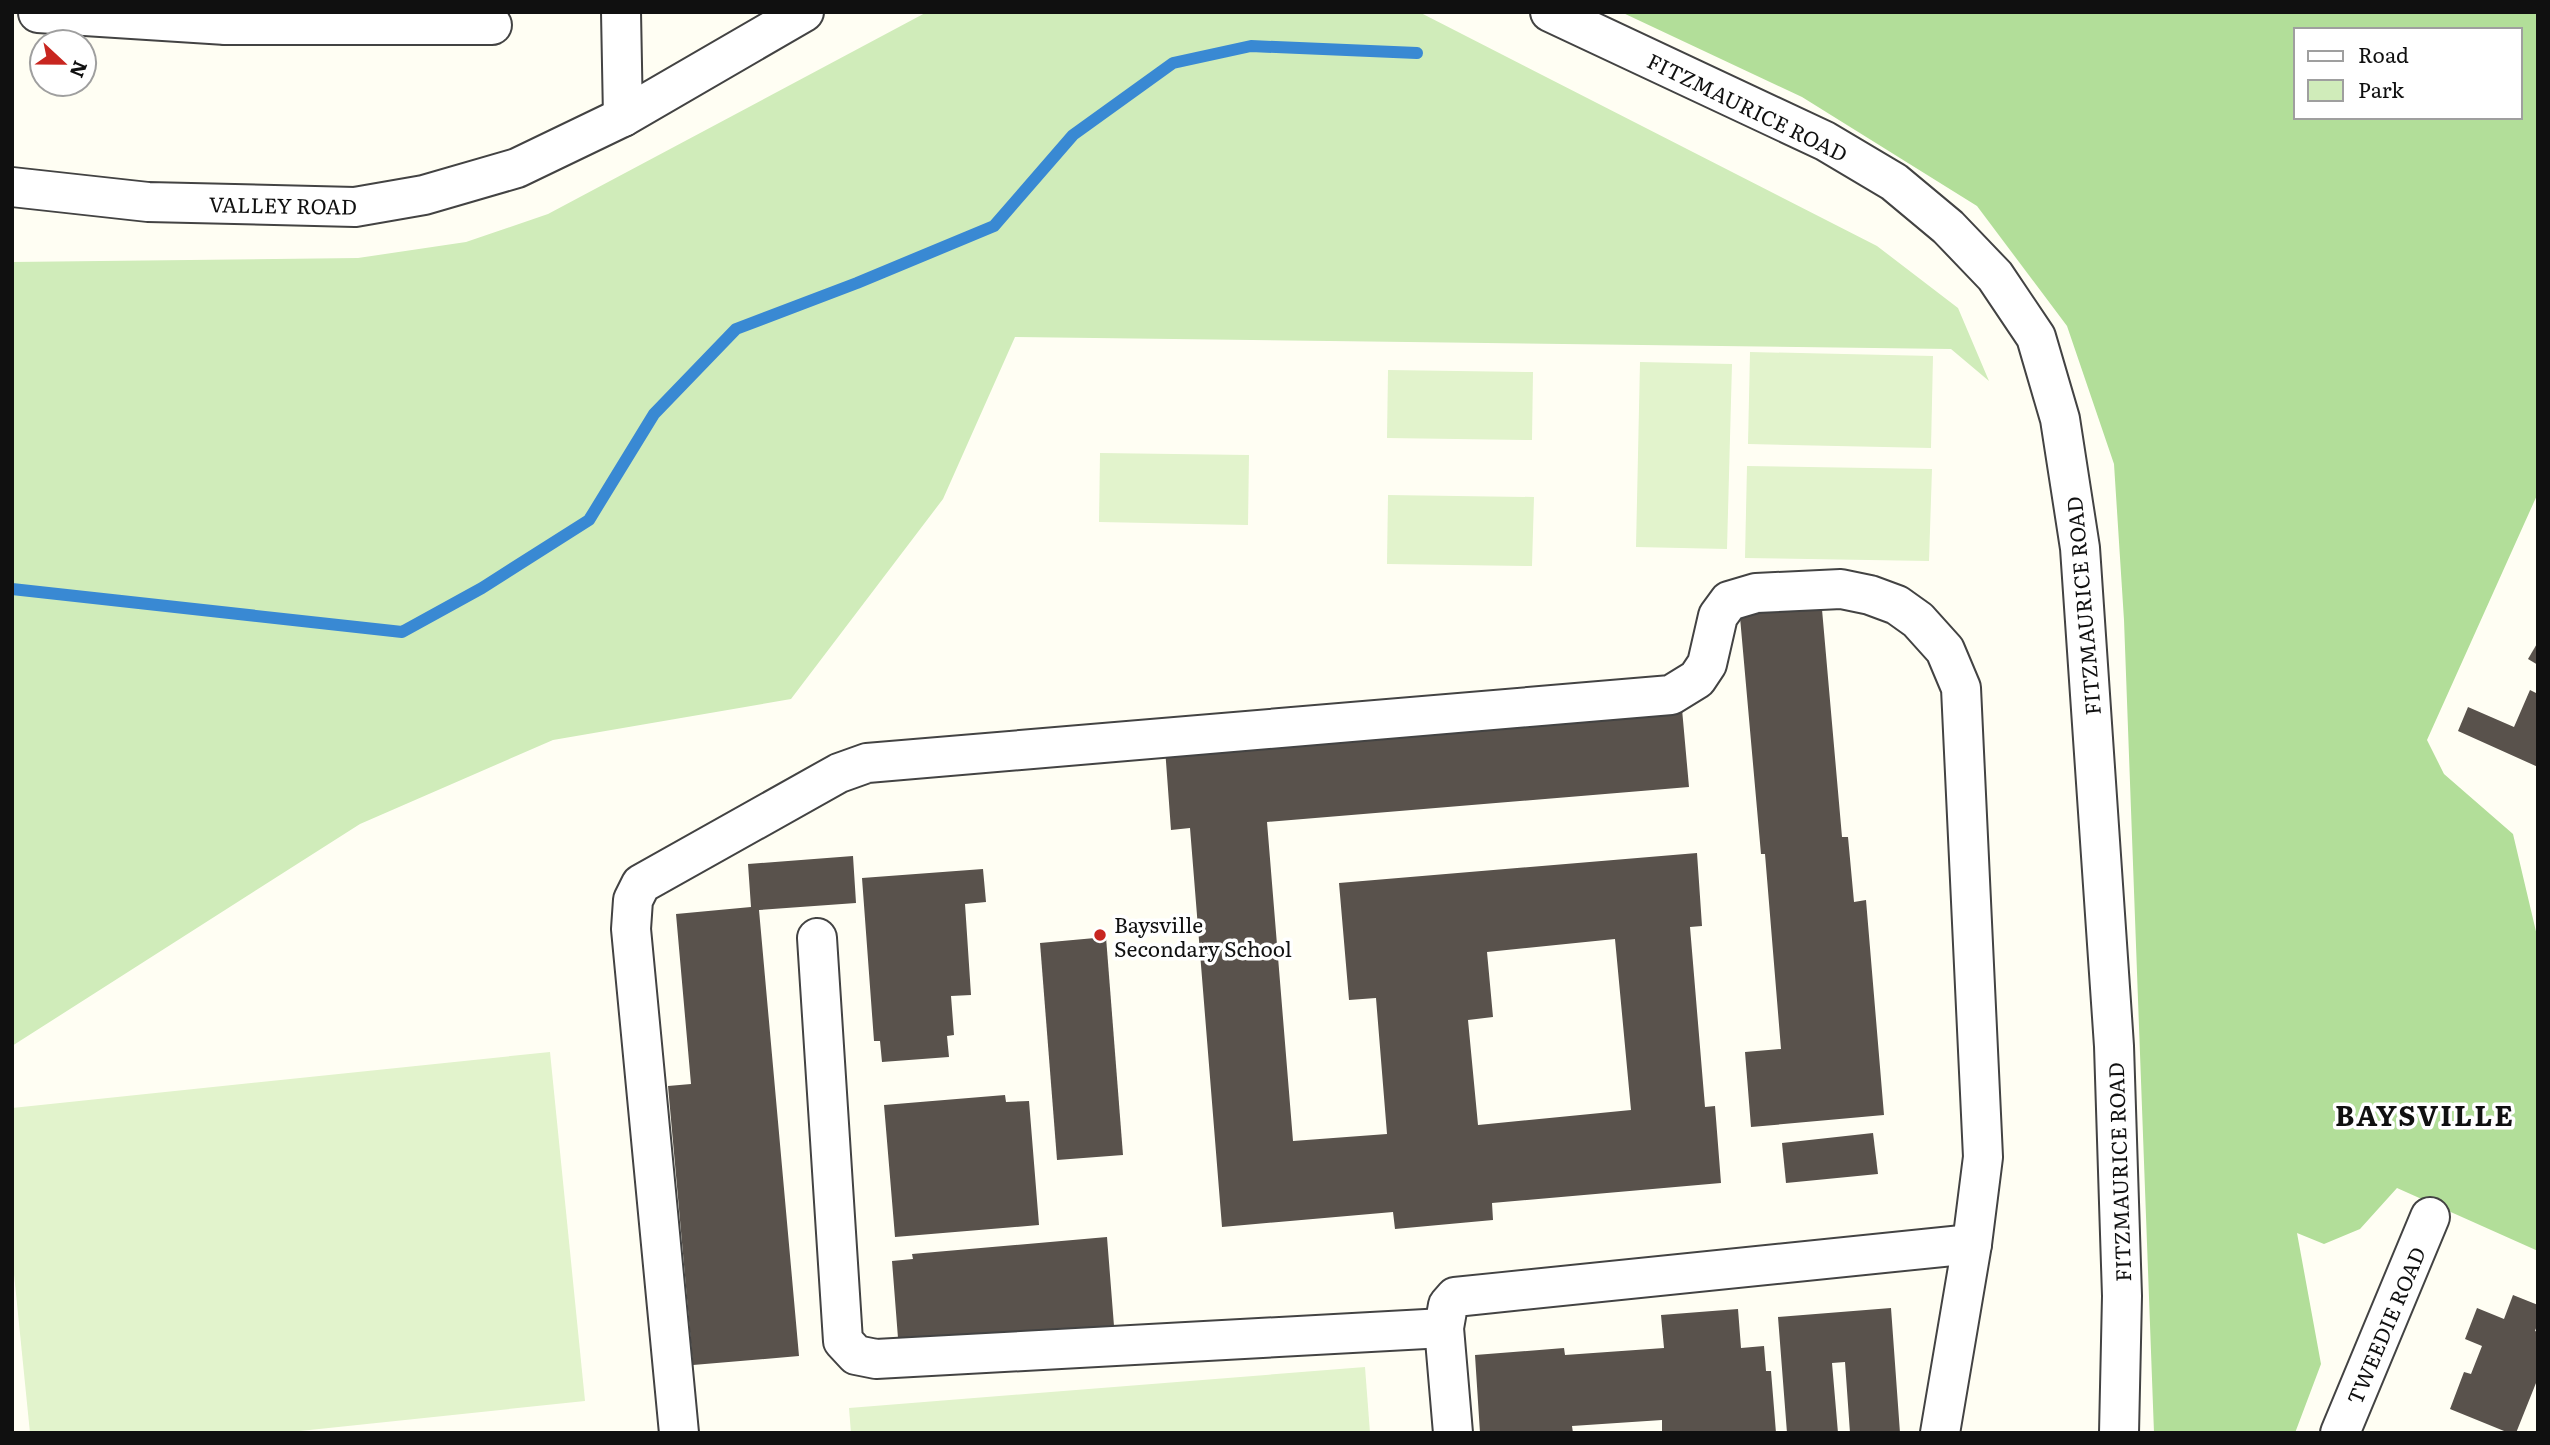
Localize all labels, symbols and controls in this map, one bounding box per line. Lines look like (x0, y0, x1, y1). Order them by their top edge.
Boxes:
north arrow (28, 28, 98, 98)
legend (2294, 28, 2522, 119)
text: Road (2358, 38, 2409, 69)
street label: FITZMAURICE ROAD (1643, 44, 1853, 168)
text: N (64, 57, 96, 82)
text: Park (2358, 73, 2404, 104)
street label: VALLEY ROAD (209, 187, 357, 221)
street label: FITZMAURICE ROAD (2057, 495, 2107, 717)
place label: Baysville Secondary School (1114, 908, 1292, 963)
marker: Baysville Secondary School (1092, 927, 1108, 943)
street label: FITZMAURICE ROAD (2099, 1062, 2137, 1282)
district label: BAYSVILLE (2335, 1093, 2515, 1135)
street label: TWEEDIE ROAD (2338, 1241, 2432, 1409)

